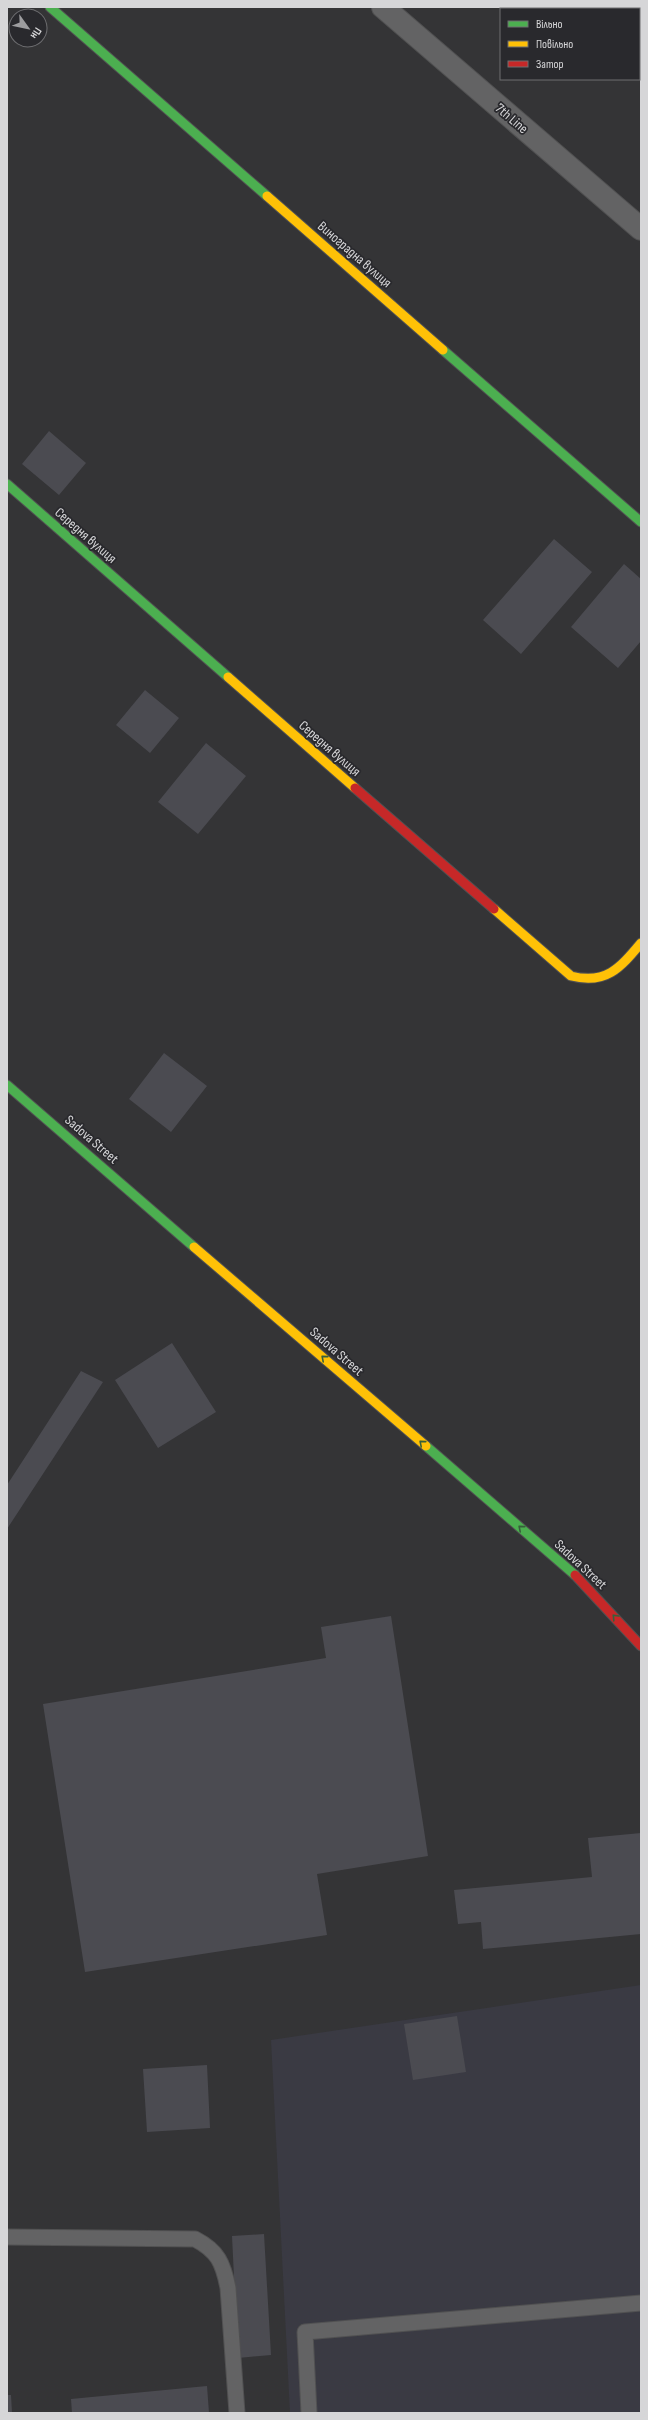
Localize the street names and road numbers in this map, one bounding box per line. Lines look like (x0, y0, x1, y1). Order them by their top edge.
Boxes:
street label: 7th Line (492, 100, 531, 137)
street label: Виноградна вулиця (314, 218, 395, 291)
street label: Середня вулиця (51, 504, 120, 567)
street label: Середня вулиця (295, 717, 364, 780)
street label: Sadova Street (61, 1112, 122, 1167)
street label: Sadova Street (306, 1324, 367, 1379)
street label: Sadova Street (551, 1536, 610, 1593)

